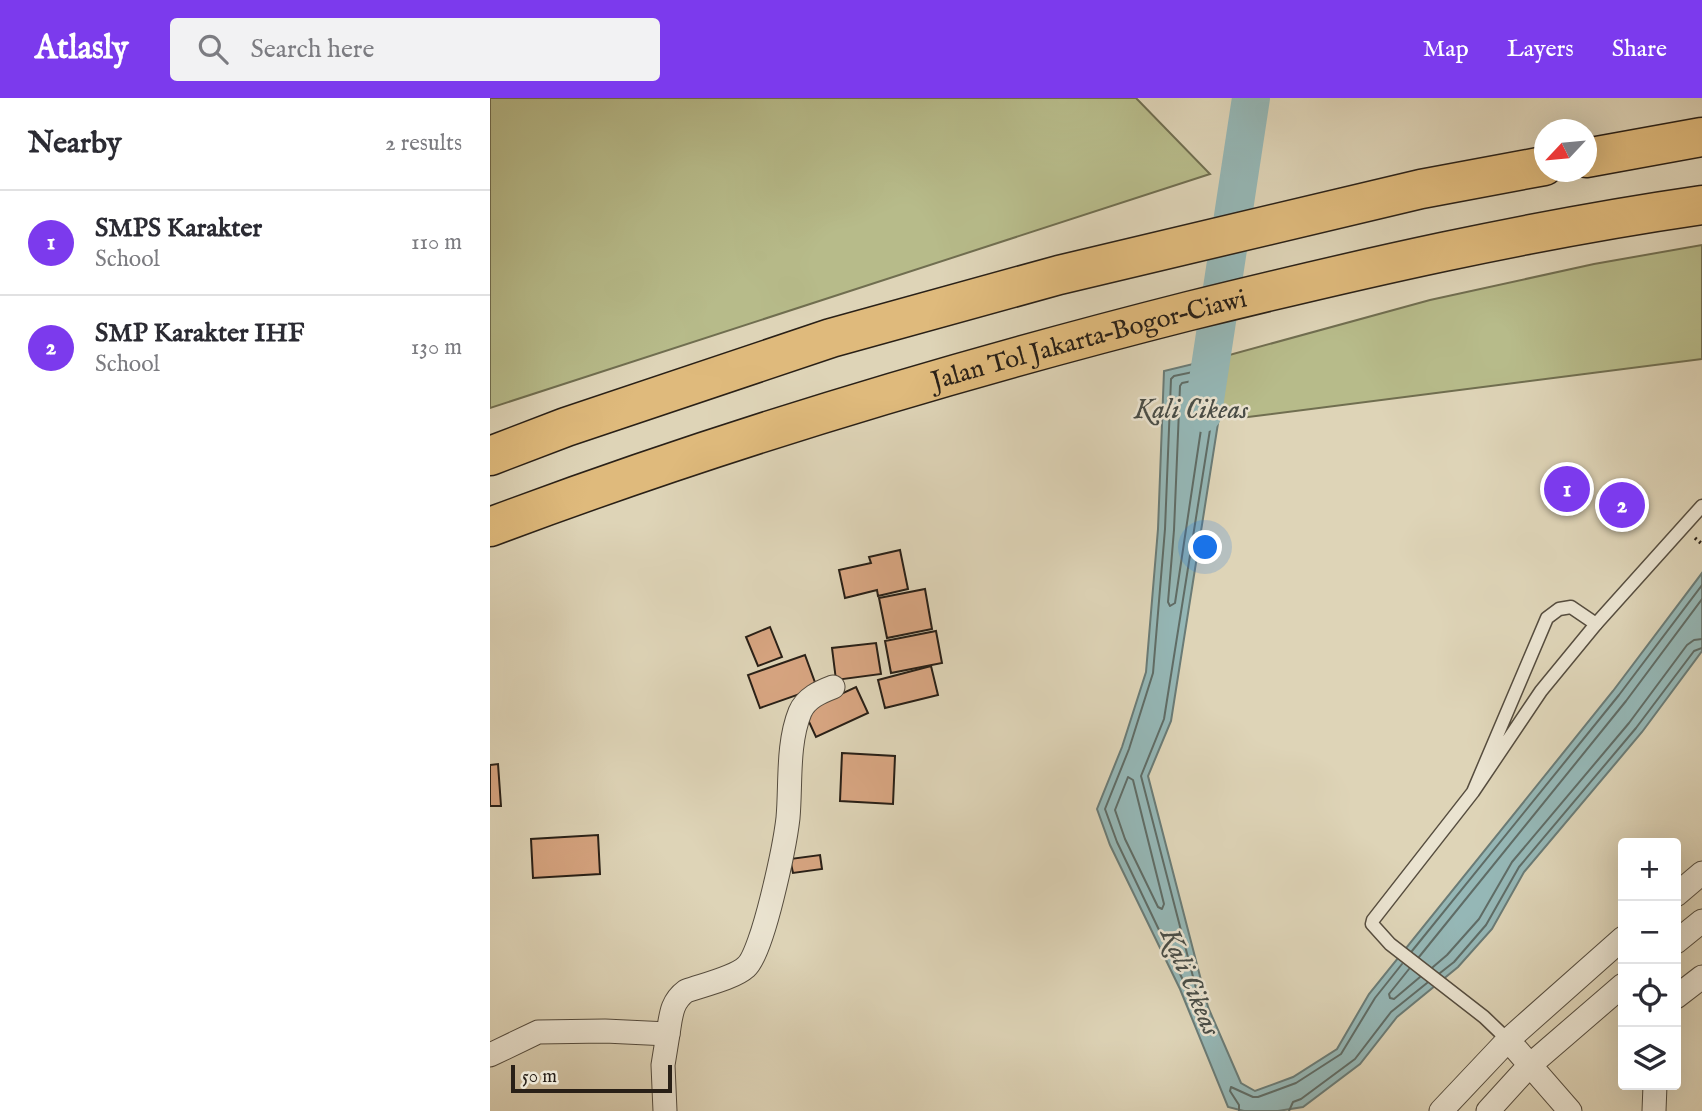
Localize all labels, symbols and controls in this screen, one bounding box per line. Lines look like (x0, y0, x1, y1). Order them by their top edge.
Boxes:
search box (170, 18, 660, 81)
text: Atlasly (35, 28, 128, 70)
icon: search (194, 30, 232, 68)
text: Search here (250, 33, 374, 66)
text: Map (1423, 34, 1469, 65)
text: Layers (1507, 34, 1574, 65)
text: Share (1612, 34, 1667, 65)
north arrow (1534, 119, 1597, 182)
text: Nearby (28, 125, 121, 163)
text: 2 results (385, 129, 462, 158)
text: SMPS Karakter (95, 212, 262, 245)
text: 1 (47, 228, 55, 257)
text: 110 m (411, 228, 462, 257)
text: School (95, 245, 160, 274)
street label: Jalan Tol Jakarta–Bogor–Ciawi (925, 282, 1250, 399)
text: SMP Karakter IHF (95, 317, 304, 350)
text: 2 (46, 333, 56, 362)
text: 130 m (411, 333, 462, 362)
text: School (95, 350, 160, 379)
water label: Kali Cikeas (1133, 393, 1249, 428)
pin: 1 (1544, 463, 1590, 515)
pin: 2 (1599, 479, 1645, 531)
your location (1188, 530, 1222, 564)
map controls (1618, 838, 1681, 1090)
button: + (1618, 838, 1681, 901)
button: − (1618, 901, 1681, 964)
water label: Kali Cikeas (1151, 922, 1228, 1042)
button: locate (1618, 964, 1681, 1027)
button: layers (1618, 1027, 1681, 1090)
scale bar (511, 1062, 672, 1094)
text: 50 m (522, 1065, 557, 1089)

